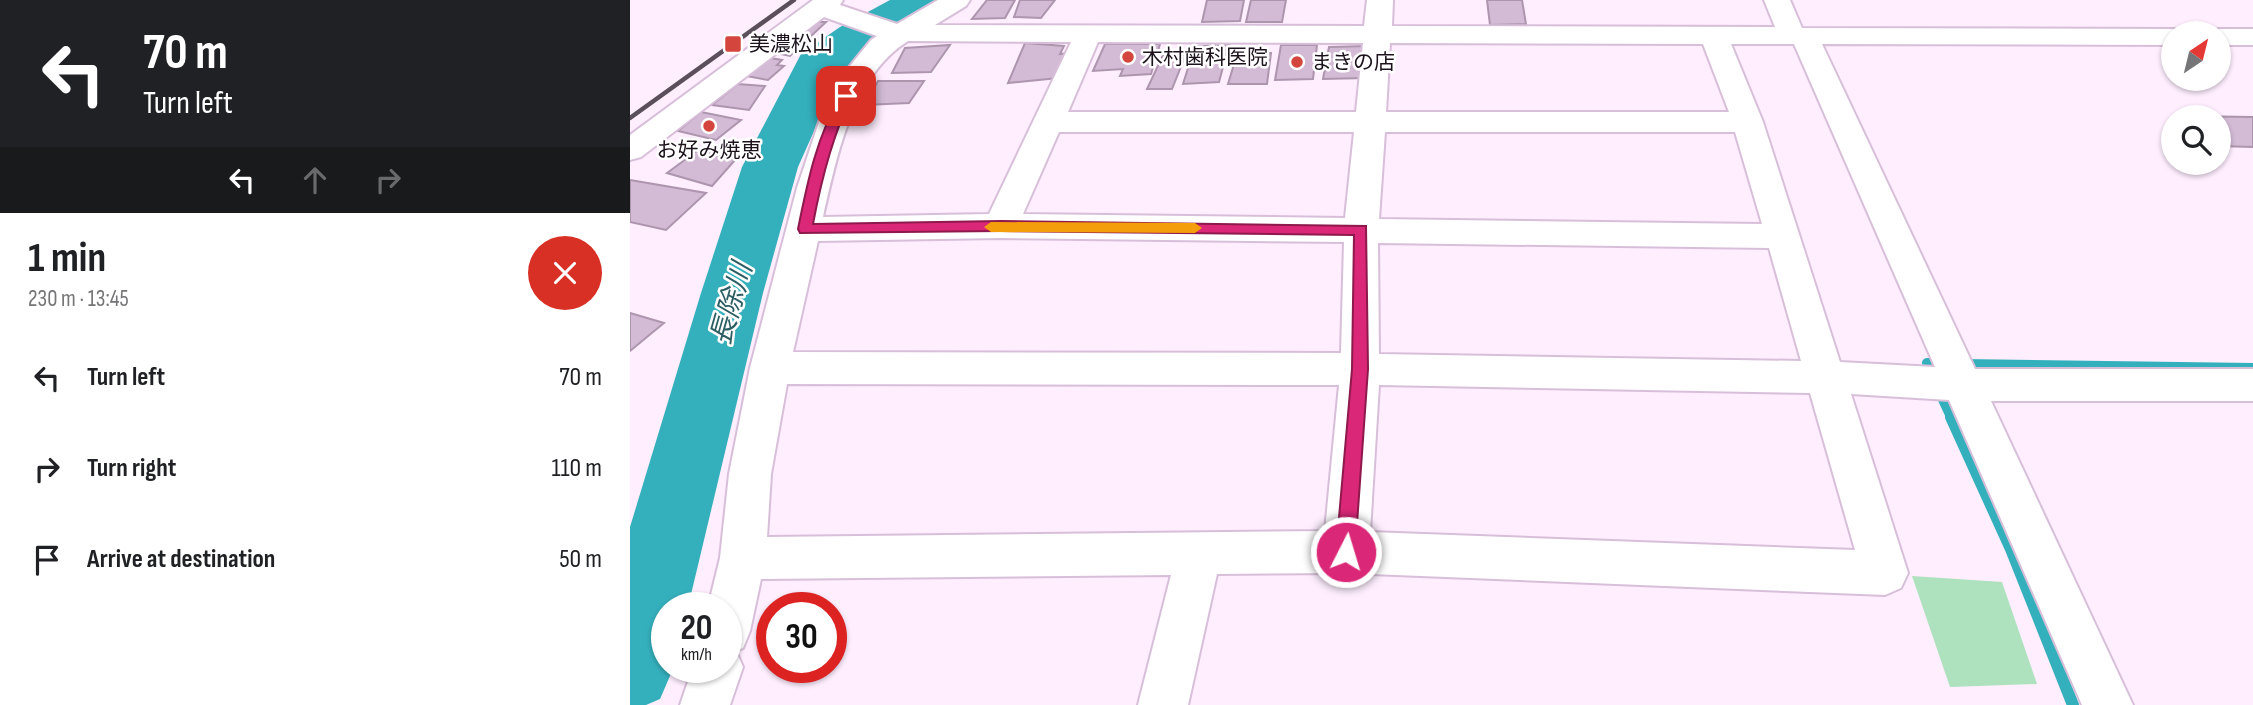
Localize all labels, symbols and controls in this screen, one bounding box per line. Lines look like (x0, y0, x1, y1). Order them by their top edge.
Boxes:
north arrow (2161, 21, 2231, 91)
map controls (2161, 21, 2231, 175)
text: 70 m (143, 24, 228, 83)
icon: left (28, 28, 119, 119)
place label: 美濃松山 (749, 32, 833, 57)
marker: 美濃松山 (723, 34, 743, 54)
place label: 木村歯科医院 (1142, 45, 1268, 70)
marker: 木村歯科医院 (1120, 49, 1136, 65)
place label: まきの店 (1311, 50, 1395, 75)
marker: まきの店 (1289, 54, 1305, 70)
pin (816, 66, 876, 126)
icon: arrive (827, 77, 865, 115)
text: Turn left (143, 84, 233, 123)
button: search (2161, 105, 2231, 175)
marker: お好み焼恵 (701, 118, 717, 134)
place label: お好み焼恵 (657, 138, 762, 163)
icon: left (223, 161, 261, 199)
icon: ahead (296, 161, 334, 199)
icon: right (369, 161, 407, 199)
text: 1 min (28, 233, 106, 284)
button: close (528, 236, 602, 310)
water label: 長除川 (705, 256, 760, 349)
text: 230 m · 13:45 (28, 285, 129, 313)
icon: left (28, 359, 66, 397)
text: Turn left (87, 362, 165, 393)
text: 70 m (559, 362, 602, 393)
icon: right (28, 450, 66, 488)
text: Turn right (87, 453, 176, 484)
text: 110 m (551, 453, 602, 484)
position arrow (1309, 515, 1383, 589)
icon: arrive (28, 541, 66, 579)
text: Arrive at destination (87, 544, 275, 575)
text: 50 m (559, 544, 602, 575)
speed limit sign: 30 (756, 592, 847, 683)
text: 20 (681, 607, 713, 650)
text: km/h (681, 644, 712, 665)

